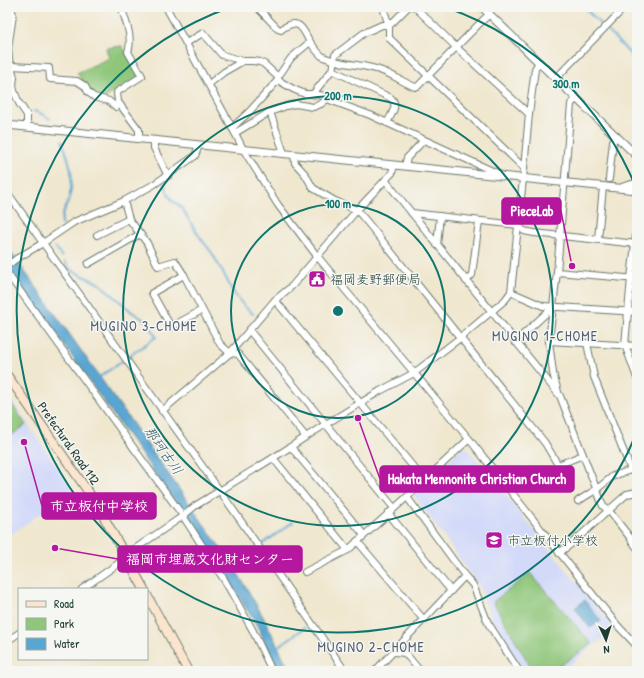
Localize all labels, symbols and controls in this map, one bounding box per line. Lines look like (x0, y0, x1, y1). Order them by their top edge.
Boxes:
text: 300 m (552, 75, 580, 92)
text: 200 m (324, 87, 352, 104)
text: 100 m (325, 195, 351, 212)
callout: PieceLab (502, 198, 561, 224)
text: PieceLab (511, 201, 554, 220)
public building icon: 福岡麦野郵便局 (307, 269, 327, 289)
place label: 福岡麦野郵便局 (330, 270, 421, 288)
centre of rings (331, 304, 345, 318)
district label: MUGINO 3-CHOME (91, 316, 197, 335)
district label: MUGINO 1-CHOME (492, 326, 598, 345)
street label: Prefectural Road 112 (34, 398, 104, 488)
water label: 那珂古川 (140, 422, 188, 478)
callout: Hakata Mennonite Christian Church (380, 466, 574, 492)
text: Hakata Mennonite Christian Church (388, 469, 566, 488)
callout: 市立板付中学校 (42, 493, 156, 519)
text: 市立板付中学校 (50, 496, 148, 515)
school or university icon: 市立板付小学校 (484, 530, 504, 550)
place label: 市立板付小学校 (507, 531, 598, 549)
callout: 福岡市埋蔵文化財センター (118, 546, 302, 572)
text: 福岡市埋蔵文化財センター (126, 549, 294, 568)
legend (18, 588, 148, 660)
text: Road (54, 595, 74, 612)
text: Park (54, 615, 74, 632)
north arrow (586, 620, 626, 660)
text: Water (54, 635, 80, 652)
district label: MUGINO 2-CHOME (317, 637, 425, 656)
text: N (603, 643, 610, 657)

